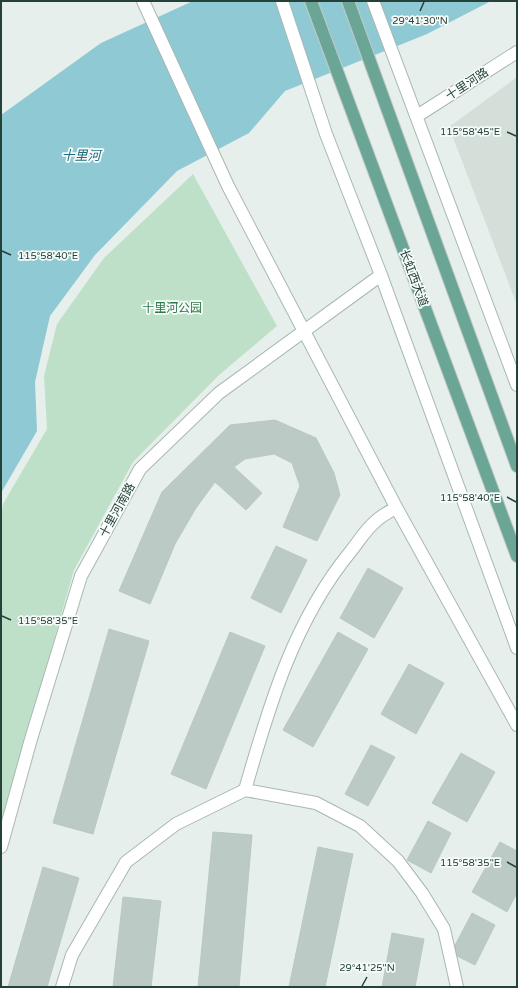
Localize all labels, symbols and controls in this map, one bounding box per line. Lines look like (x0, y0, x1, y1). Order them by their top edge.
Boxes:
text: 29°41'30"N (392, 15, 448, 27)
street label: 十里河路 (443, 65, 491, 103)
text: 115°58'45"E (440, 126, 500, 138)
water label: 十里河 (61, 148, 103, 164)
street label: 长虹西大道 (397, 247, 431, 309)
text: 115°58'40"E (18, 250, 78, 262)
park label: 十里河公园 (142, 301, 202, 315)
street label: 十里河南路 (96, 480, 138, 540)
text: 115°58'40"E (440, 492, 500, 504)
text: 115°58'35"E (18, 615, 78, 627)
text: 115°58'35"E (440, 857, 500, 869)
text: 29°41'25"N (339, 962, 395, 974)

